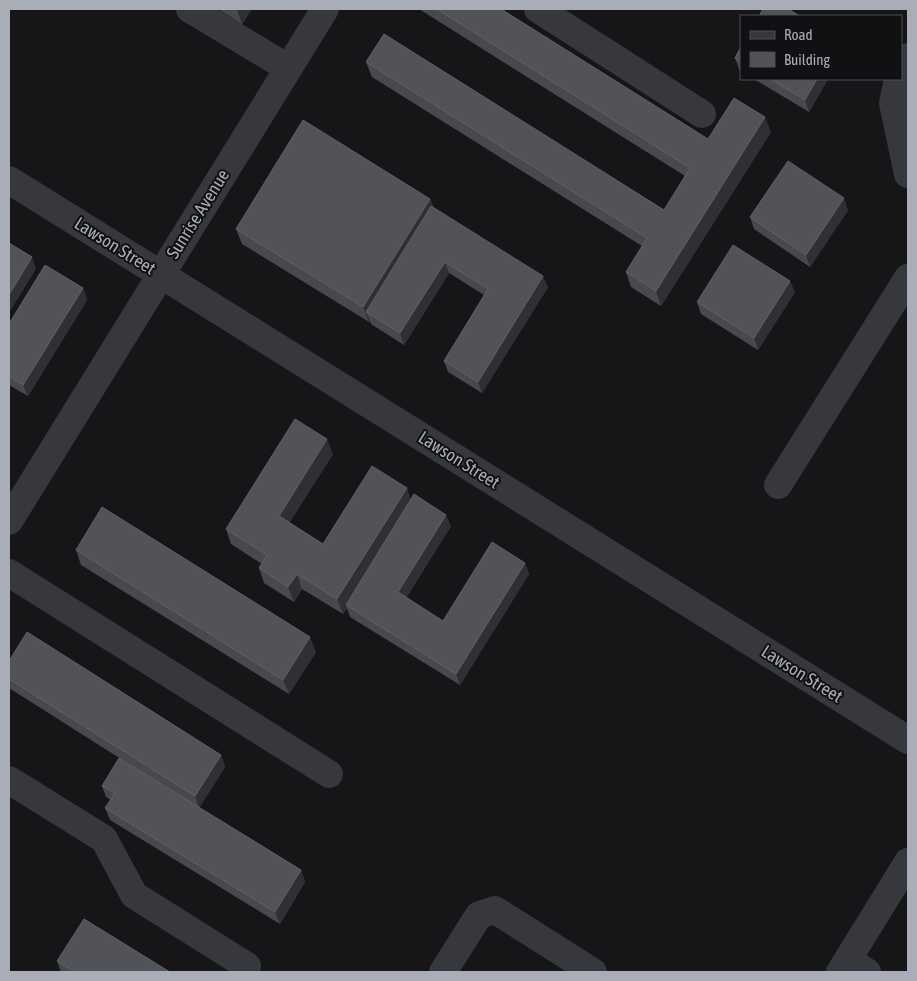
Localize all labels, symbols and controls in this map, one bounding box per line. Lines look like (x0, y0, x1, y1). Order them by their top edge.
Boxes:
legend (740, 15, 902, 80)
text: Road (784, 26, 813, 43)
text: Building (784, 51, 830, 68)
street label: Sunrise Avenue (162, 165, 233, 262)
street label: Lawson Street (71, 212, 160, 279)
street label: Lawson Street (415, 426, 504, 493)
street label: Lawson Street (758, 640, 847, 707)

